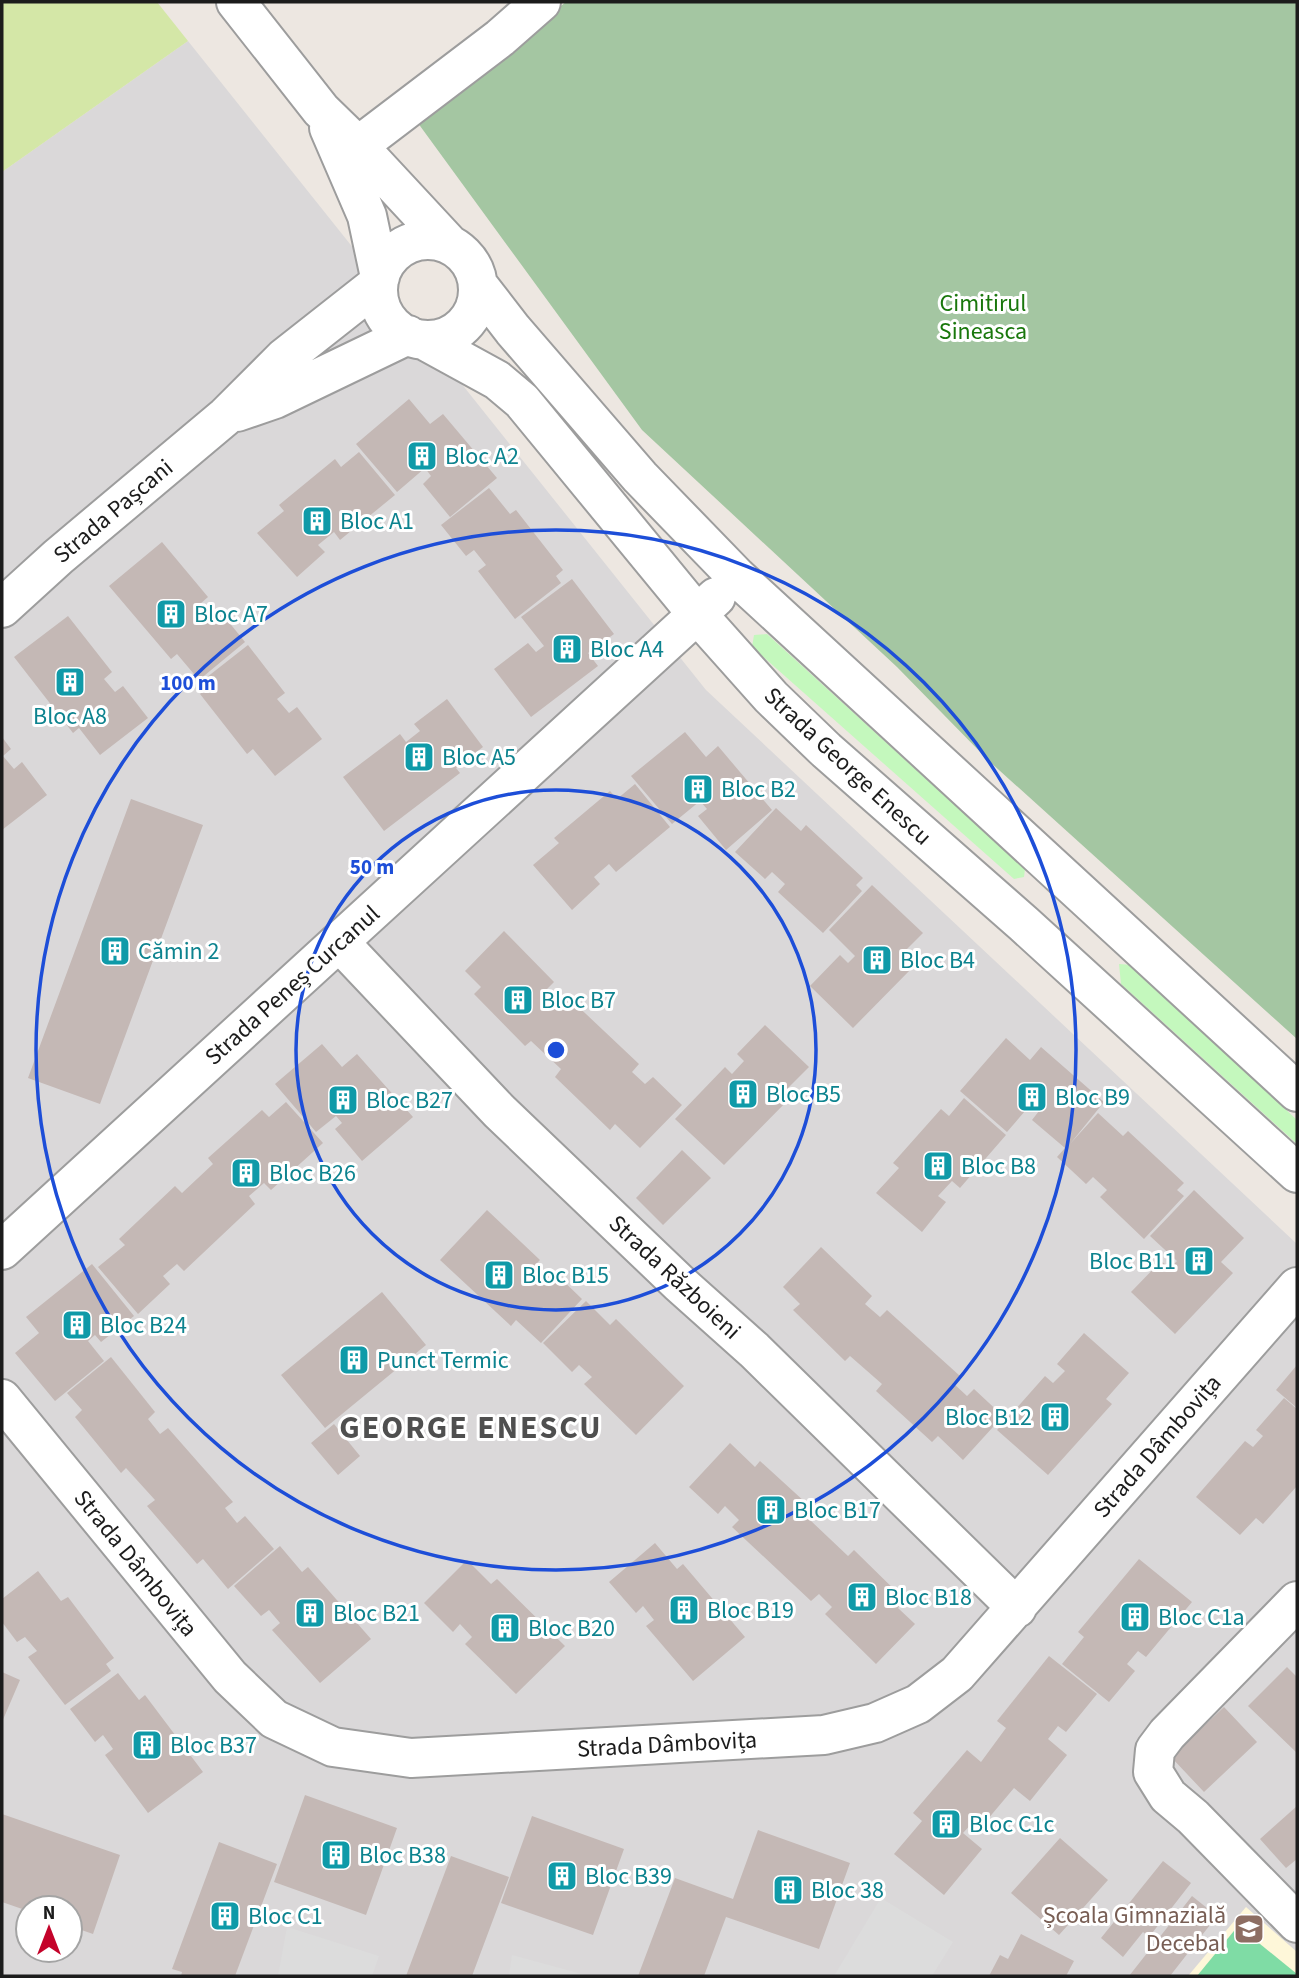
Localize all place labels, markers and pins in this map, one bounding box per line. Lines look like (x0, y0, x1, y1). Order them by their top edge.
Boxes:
building icon: Bloc A2 (405, 439, 439, 473)
place label: Bloc A2 (445, 439, 519, 474)
building icon: Bloc A1 (300, 504, 334, 538)
place label: Bloc A1 (340, 504, 414, 539)
building icon: Bloc A7 (154, 597, 188, 631)
place label: Bloc A7 (194, 597, 268, 632)
building icon: Bloc A4 (550, 632, 584, 666)
place label: Bloc A4 (590, 632, 664, 667)
building icon: Bloc A8 (53, 665, 87, 699)
place label: Bloc A8 (33, 699, 107, 734)
building icon: Bloc A5 (402, 740, 436, 774)
place label: Bloc A5 (442, 740, 516, 775)
building icon: Bloc B2 (681, 772, 715, 806)
place label: Bloc B2 (721, 772, 796, 807)
building icon: Cămin 2 (98, 934, 132, 968)
place label: Cămin 2 (138, 934, 219, 969)
building icon: Bloc B4 (860, 943, 894, 977)
place label: Bloc B4 (900, 943, 975, 978)
building icon: Bloc B7 (501, 983, 535, 1017)
place label: Bloc B7 (541, 983, 616, 1018)
centre of rings (544, 1038, 568, 1062)
building icon: Bloc B5 (726, 1077, 760, 1111)
place label: Bloc B5 (766, 1077, 841, 1112)
building icon: Bloc B9 (1015, 1080, 1049, 1114)
place label: Bloc B9 (1055, 1080, 1130, 1115)
building icon: Bloc B27 (326, 1083, 360, 1117)
place label: Bloc B27 (366, 1083, 453, 1118)
building icon: Bloc B8 (921, 1149, 955, 1183)
place label: Bloc B8 (961, 1149, 1036, 1184)
building icon: Bloc B26 (229, 1156, 263, 1190)
place label: Bloc B26 (269, 1156, 356, 1191)
place label: Bloc B11 (1089, 1244, 1176, 1279)
building icon: Bloc B11 (1182, 1244, 1216, 1278)
building icon: Bloc B15 (482, 1258, 516, 1292)
place label: Bloc B15 (522, 1258, 609, 1293)
building icon: Bloc B24 (60, 1308, 94, 1342)
place label: Bloc B24 (100, 1308, 187, 1343)
building icon: Punct Termic (337, 1343, 371, 1377)
place label: Punct Termic (377, 1343, 509, 1378)
place label: Bloc B12 (945, 1400, 1032, 1435)
building icon: Bloc B12 (1038, 1400, 1072, 1434)
building icon: Bloc B17 (754, 1493, 788, 1527)
place label: Bloc B17 (794, 1493, 881, 1528)
building icon: Bloc B18 (845, 1580, 879, 1614)
place label: Bloc B18 (885, 1580, 972, 1615)
building icon: Bloc B19 (667, 1593, 701, 1627)
place label: Bloc B19 (707, 1593, 794, 1628)
building icon: Bloc B21 (293, 1596, 327, 1630)
place label: Bloc B21 (333, 1596, 420, 1631)
building icon: Bloc C1a (1118, 1600, 1152, 1634)
place label: Bloc C1a (1158, 1600, 1245, 1635)
building icon: Bloc B20 (488, 1611, 522, 1645)
place label: Bloc B20 (528, 1611, 615, 1646)
building icon: Bloc B37 (130, 1728, 164, 1762)
place label: Bloc B37 (170, 1728, 257, 1763)
building icon: Bloc C1c (929, 1807, 963, 1841)
place label: Bloc C1c (969, 1807, 1055, 1842)
building icon: Bloc B38 (319, 1838, 353, 1872)
place label: Bloc B38 (359, 1838, 446, 1873)
building icon: Bloc B39 (545, 1859, 579, 1893)
place label: Bloc B39 (585, 1859, 672, 1894)
building icon: Bloc 38 (771, 1873, 805, 1907)
place label: Bloc 38 (811, 1873, 884, 1908)
place label: Școala Gimnazială Decebal (1043, 1898, 1226, 1961)
building icon: Bloc C1 (208, 1899, 242, 1933)
place label: Bloc C1 (248, 1899, 323, 1934)
school or university icon: Școala Gimnazială Decebal (1232, 1912, 1266, 1946)

